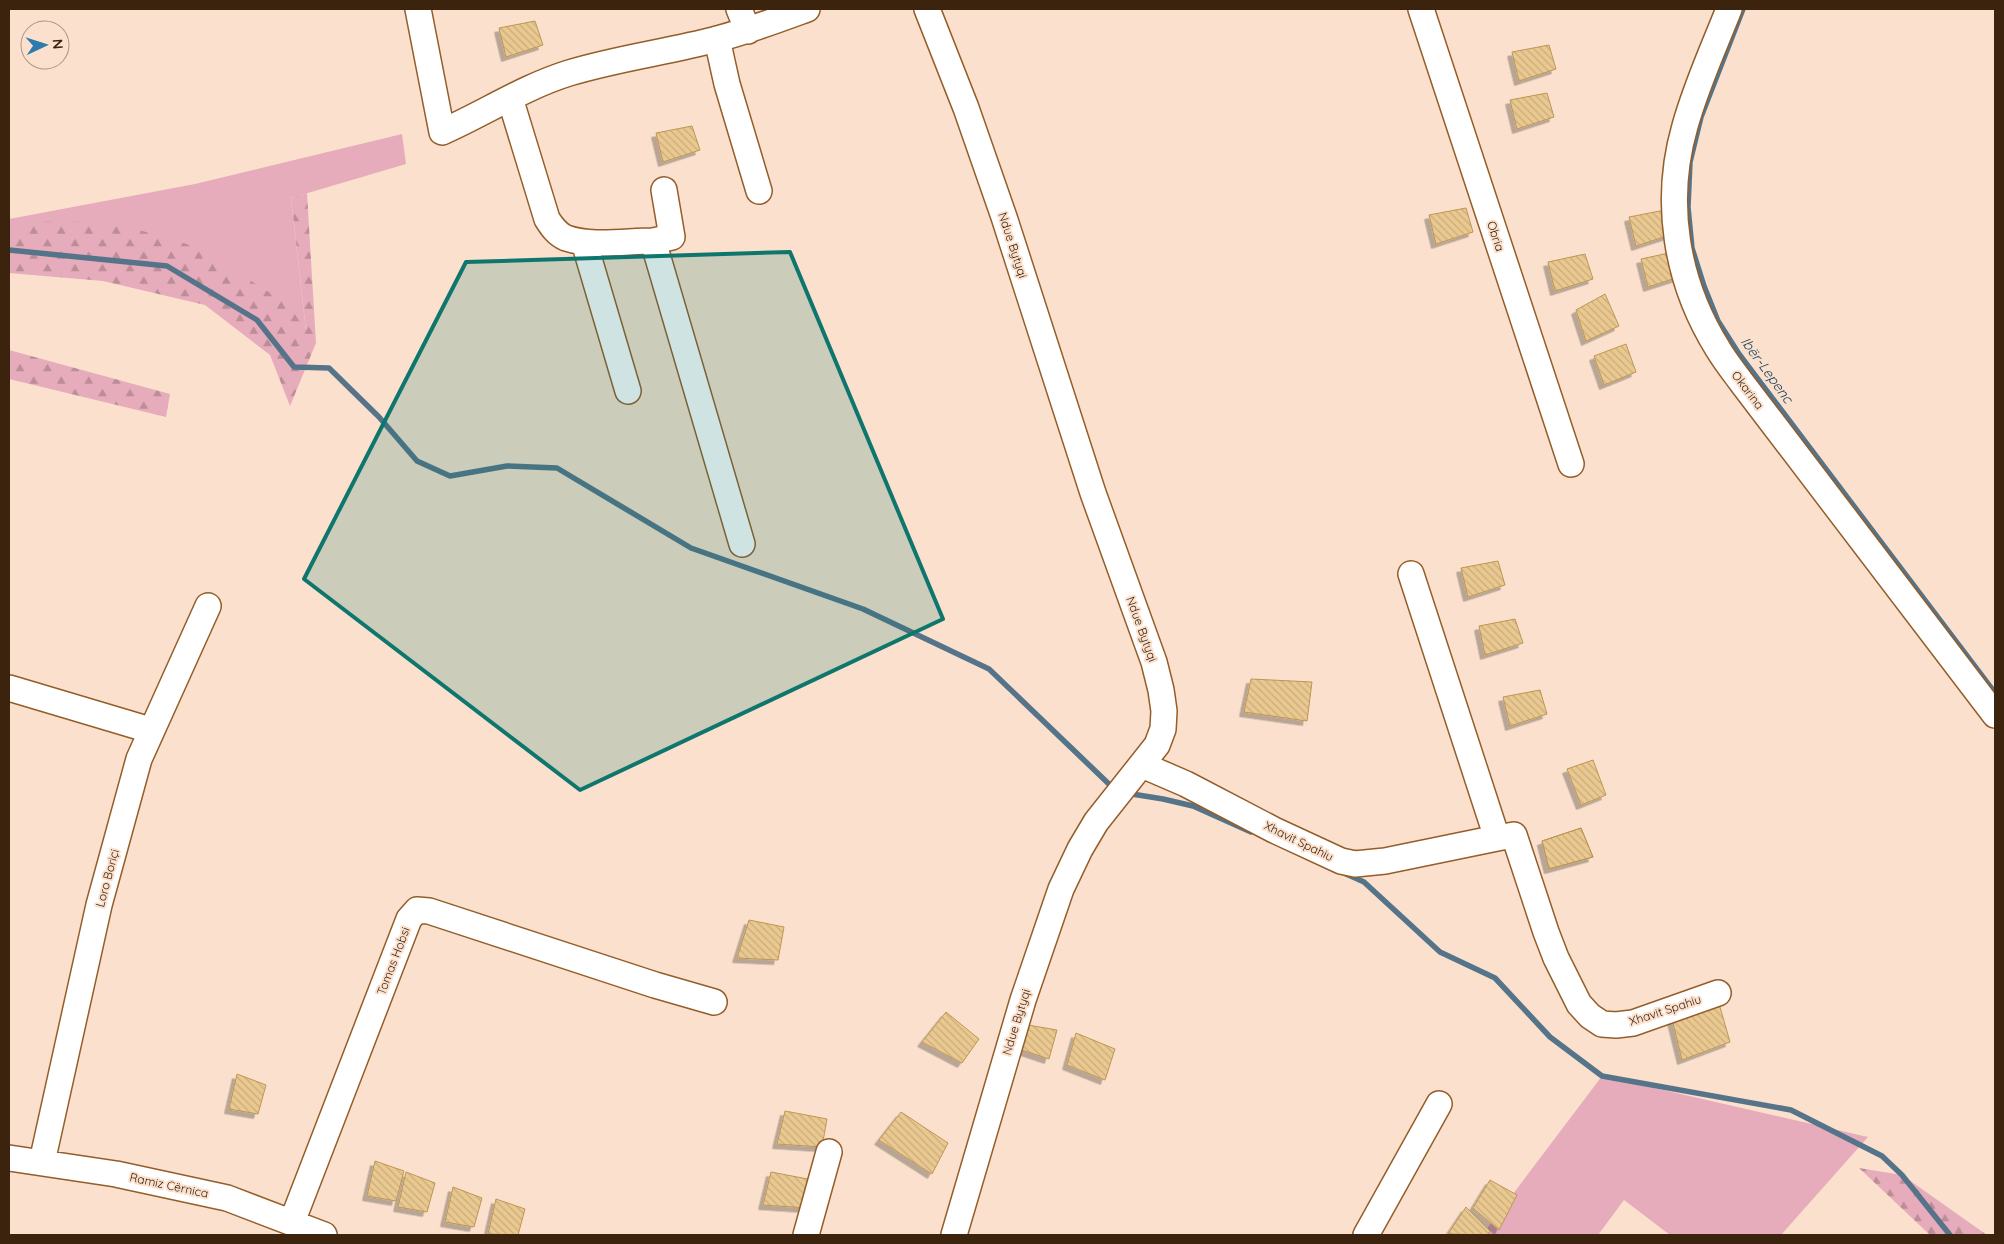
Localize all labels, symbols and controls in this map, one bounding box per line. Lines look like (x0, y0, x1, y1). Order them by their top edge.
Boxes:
north arrow (20, 20, 70, 70)
text: N (49, 38, 67, 50)
street label: Ndue Bytyqi (995, 210, 1031, 280)
street label: Obria (1484, 219, 1508, 253)
water label: Ibër-Lepenc (1737, 333, 1798, 408)
street label: Okarina (1729, 368, 1767, 412)
street label: Ndue Bytyqi (1123, 594, 1161, 664)
street label: Xhavit Spahiu (1262, 818, 1336, 864)
street label: Loro Boriçi (92, 847, 122, 909)
street label: Tomas Hobsi (373, 925, 413, 997)
street label: Ndue Bytyqi (999, 987, 1033, 1057)
street label: Xhavit Spahiu (1627, 991, 1703, 1029)
street label: Ramiz Cërnica (128, 1169, 210, 1201)

